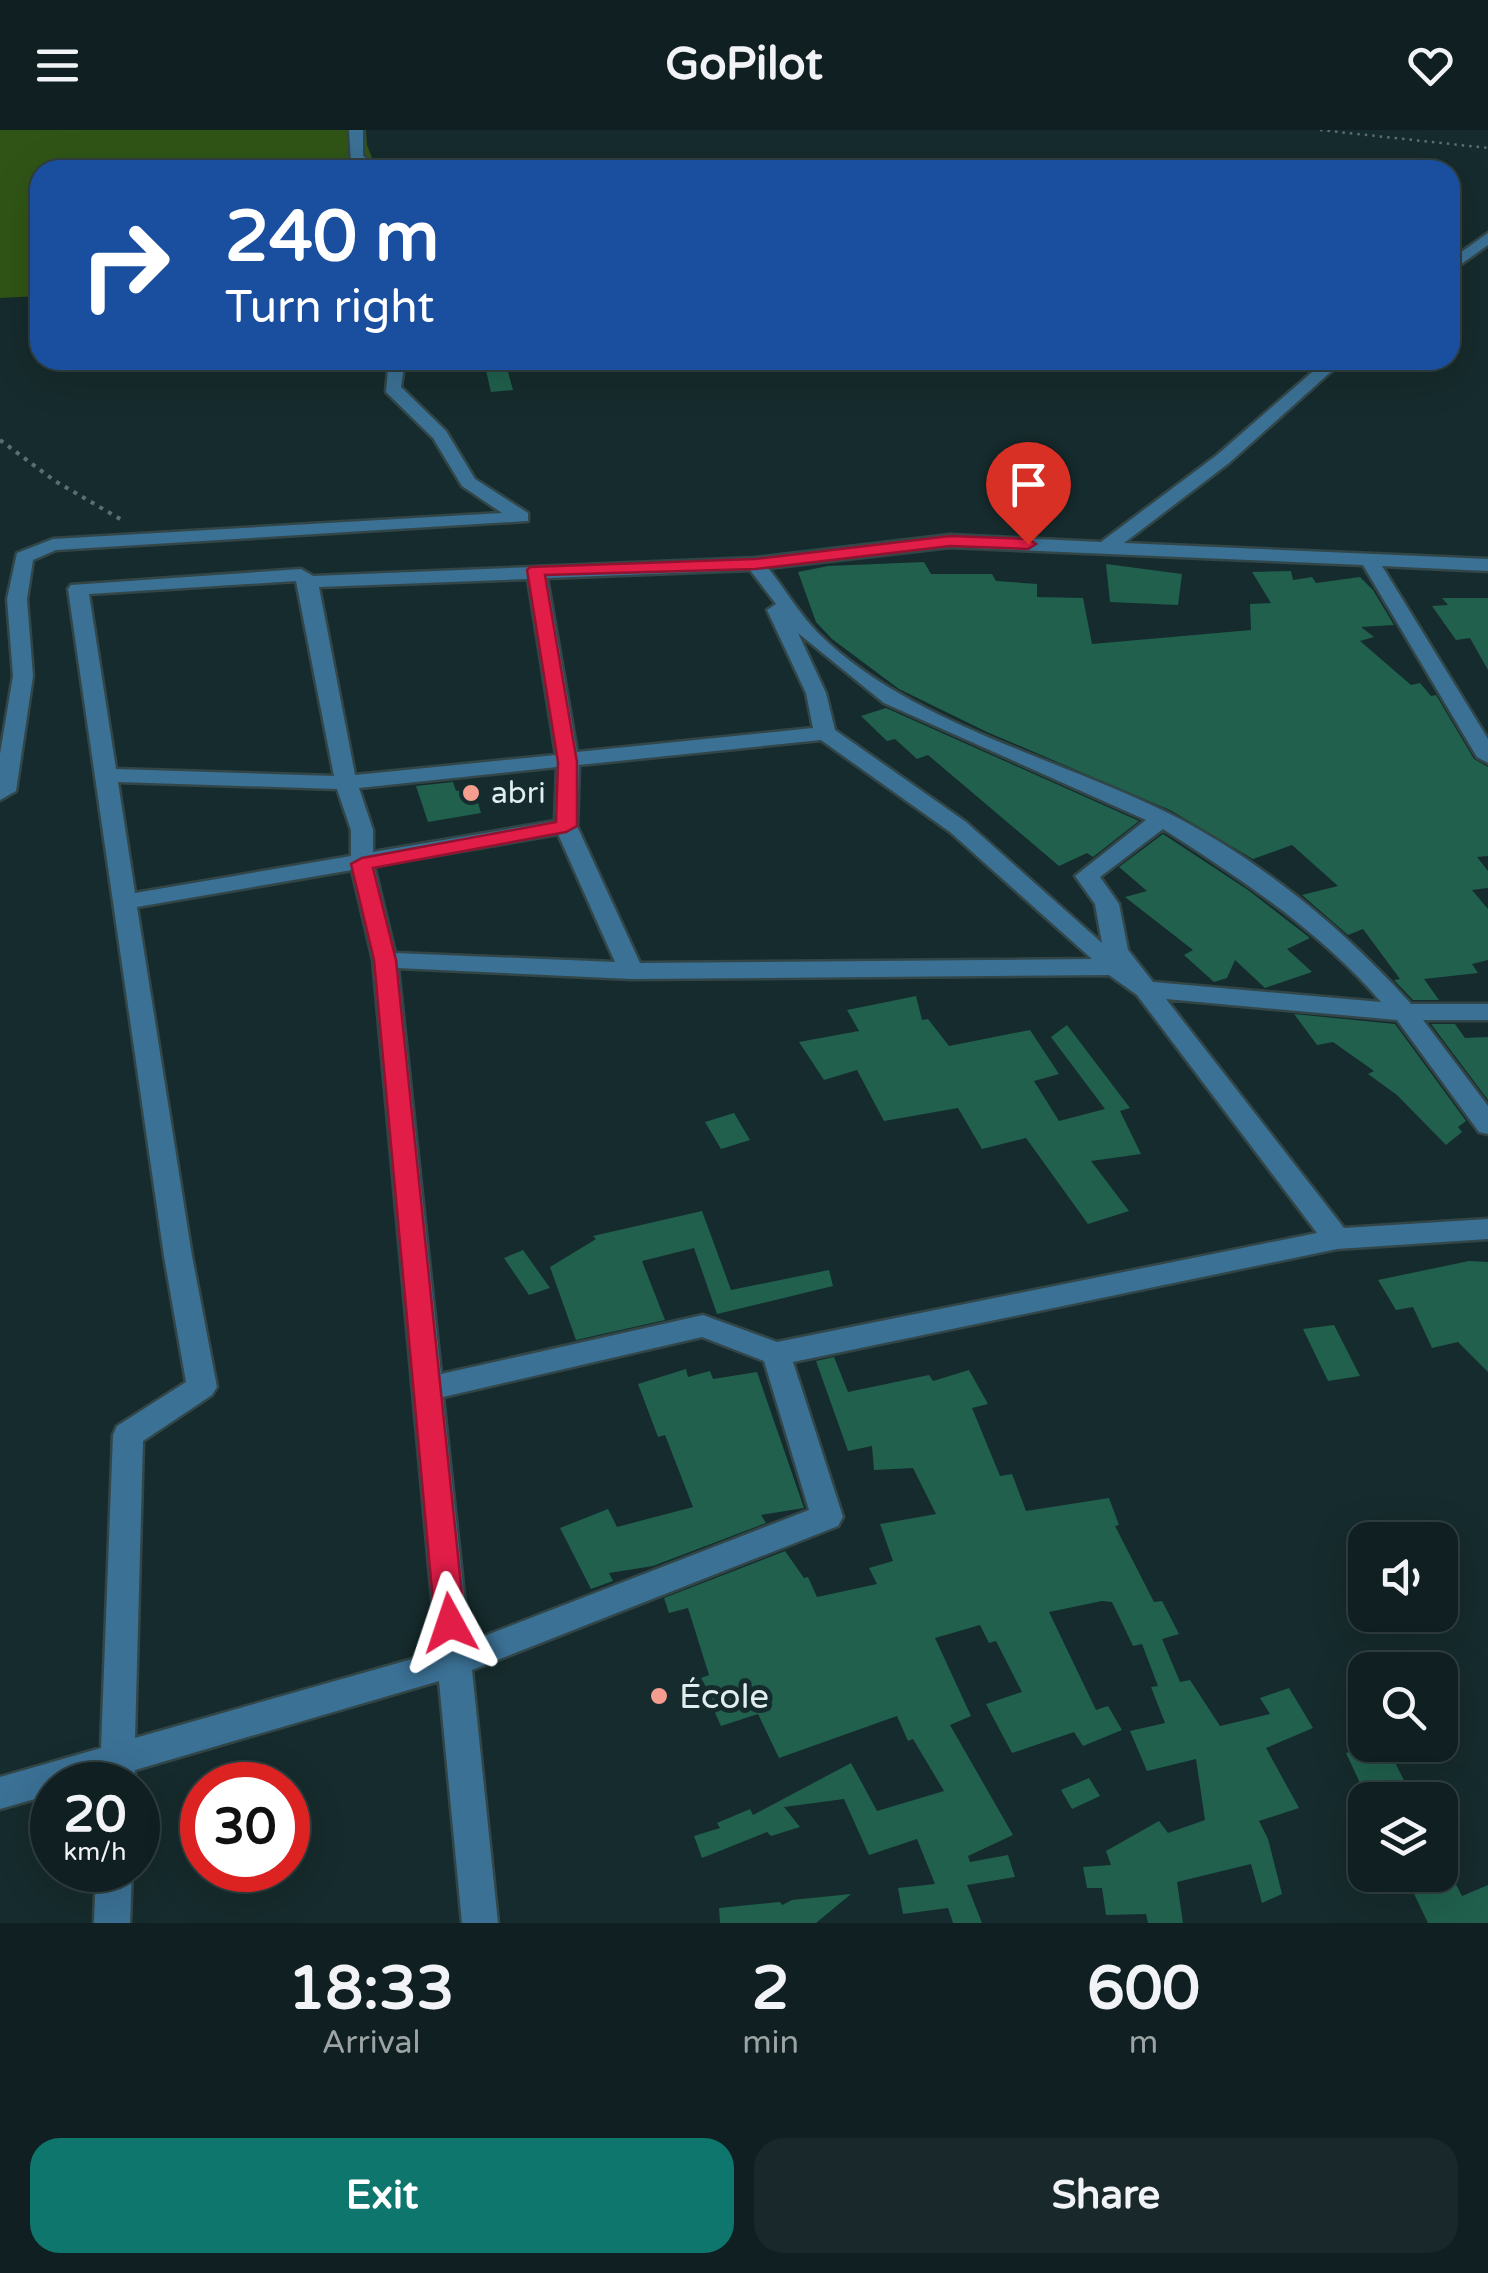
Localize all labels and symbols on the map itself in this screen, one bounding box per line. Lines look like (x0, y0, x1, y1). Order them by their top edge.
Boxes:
pin (986, 442, 1071, 545)
place label: abri (491, 775, 546, 812)
marker: abri (460, 782, 482, 804)
position arrow (398, 1571, 502, 1675)
place label: École (679, 1676, 769, 1718)
marker: École (648, 1685, 670, 1707)
speed limit sign: 30 (180, 1762, 310, 1892)

